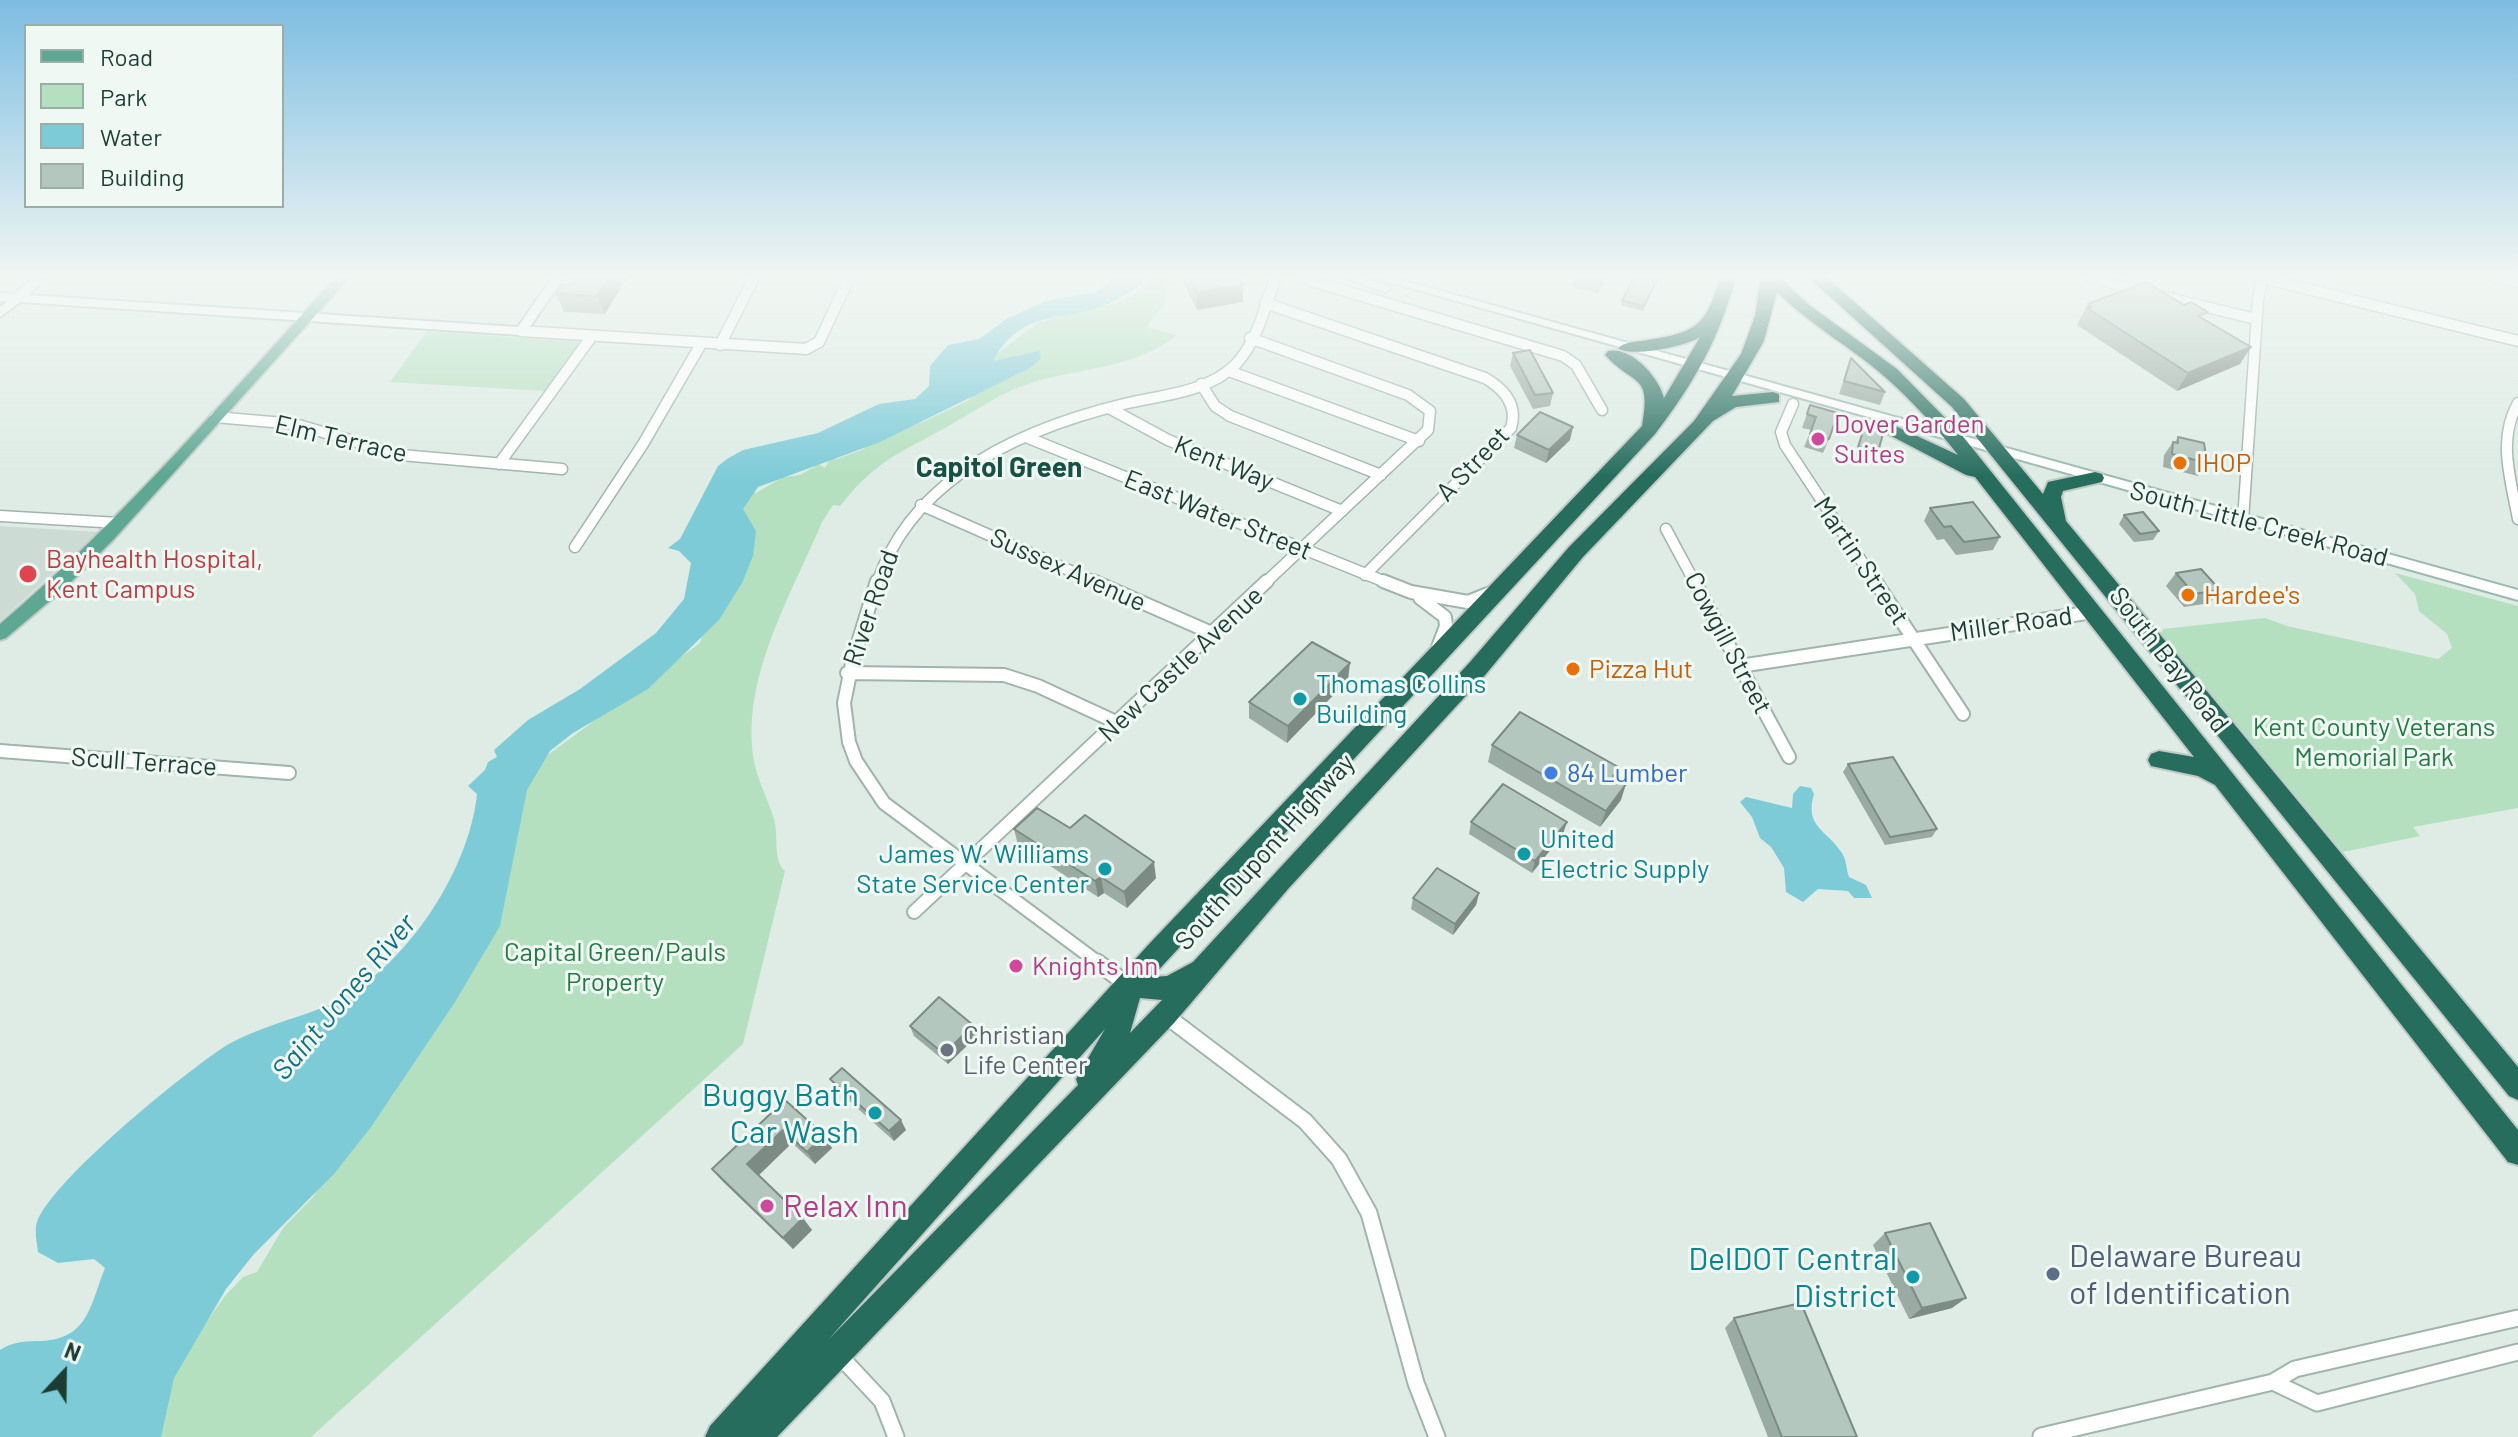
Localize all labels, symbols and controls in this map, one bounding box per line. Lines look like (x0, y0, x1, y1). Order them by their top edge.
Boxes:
legend (24, 24, 284, 208)
text: Road (100, 42, 153, 71)
text: Park (100, 82, 147, 111)
text: Water (100, 122, 162, 151)
text: Building (100, 162, 184, 191)
place label: Dover Garden Suites (1834, 408, 1985, 470)
street label: Elm Terrace (272, 409, 410, 469)
street label: A Street (1430, 420, 1516, 508)
street label: Kent Way (1170, 429, 1278, 497)
marker: Dover Garden Suites (1809, 430, 1827, 448)
place label: IHOP (2196, 447, 2251, 479)
district label: Capitol Green (916, 451, 1082, 485)
marker: IHOP (2171, 454, 2189, 472)
street label: East Water Street (1120, 463, 1316, 567)
street label: South Little Creek Road (2127, 475, 2391, 573)
street label: Martin Street (1807, 491, 1915, 631)
street label: Sussex Avenue (985, 522, 1151, 618)
place label: Bayhealth Hospital, Kent Campus (46, 543, 263, 604)
street label: River Road (837, 546, 905, 670)
marker: Bayhealth Hospital, Kent Campus (17, 563, 39, 585)
street label: Cowgill Street (1678, 567, 1778, 719)
place label: Hardee's (2204, 579, 2300, 611)
street label: New Castle Avenue (1092, 580, 1270, 748)
street label: South Bay Road (2103, 581, 2235, 739)
marker: Hardee's (2179, 586, 2197, 604)
street label: Miller Road (1948, 600, 2074, 648)
place label: Pizza Hut (1589, 653, 1693, 685)
marker: Pizza Hut (1564, 660, 1582, 678)
place label: Thomas Collins Building (1316, 668, 1486, 730)
marker: Thomas Collins Building (1291, 690, 1309, 708)
park label: Kent County Veterans Memorial Park (2253, 711, 2495, 772)
street label: Scull Terrace (70, 741, 218, 783)
street label: South Dupont Highway (1169, 747, 1361, 957)
place label: 84 Lumber (1567, 757, 1688, 789)
marker: 84 Lumber (1542, 764, 1560, 782)
place label: United Electric Supply (1540, 823, 1709, 884)
place label: James W. Williams State Service Center (856, 838, 1089, 900)
marker: United Electric Supply (1515, 845, 1533, 863)
marker: James W. Williams State Service Center (1096, 860, 1114, 878)
water label: Saint Jones River (265, 907, 423, 1087)
park label: Capital Green/Pauls Property (504, 936, 726, 998)
place label: Knights Inn (1032, 950, 1158, 982)
marker: Knights Inn (1007, 957, 1025, 975)
place label: Christian Life Center (963, 1019, 1088, 1080)
marker: Christian Life Center (938, 1041, 956, 1059)
place label: Buggy Bath Car Wash (702, 1076, 859, 1151)
marker: Buggy Bath Car Wash (866, 1104, 884, 1122)
place label: Relax Inn (783, 1187, 908, 1225)
marker: Relax Inn (758, 1197, 776, 1215)
place label: Delaware Bureau of Identification (2069, 1237, 2302, 1312)
place label: DelDOT Central District (1688, 1240, 1897, 1315)
marker: Delaware Bureau of Identification (2044, 1265, 2062, 1283)
marker: DelDOT Central District (1904, 1268, 1922, 1286)
north arrow (24, 1333, 104, 1413)
text: N (61, 1336, 85, 1366)

